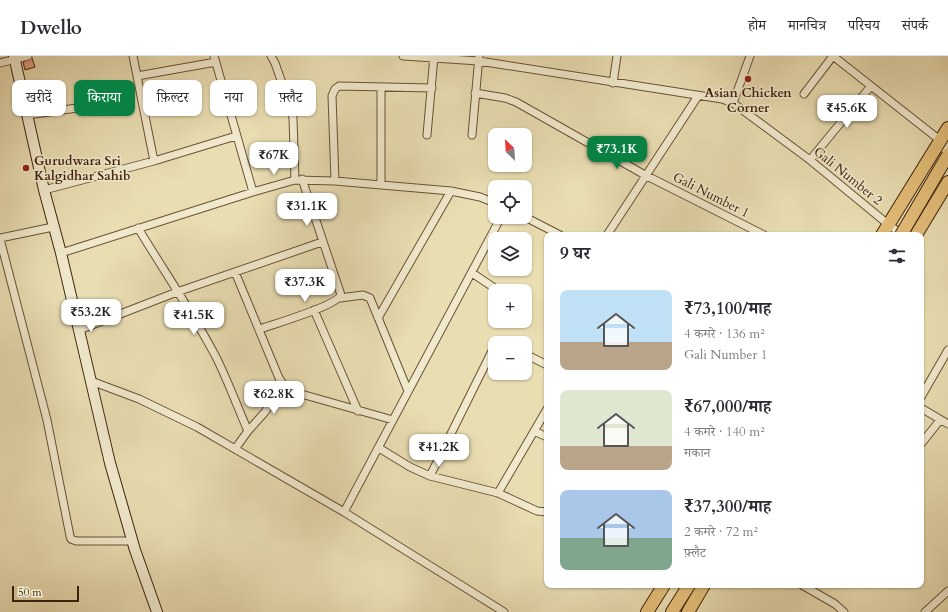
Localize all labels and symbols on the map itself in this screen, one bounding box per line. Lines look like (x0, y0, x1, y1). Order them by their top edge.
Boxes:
marker: Asian Chicken Corner (743, 74, 753, 84)
place label: Asian Chicken Corner (704, 84, 792, 117)
pin: ₹45.6K (814, 95, 880, 129)
north arrow (488, 128, 532, 172)
pin: ₹73.1K (584, 136, 650, 170)
pin: ₹67K (250, 142, 298, 176)
street label: Gali Number 2 (810, 143, 886, 209)
place label: Gurudwara Sri Kalgidhar Sahib (34, 152, 130, 185)
marker: Gurudwara Sri Kalgidhar Sahib (21, 163, 31, 173)
street label: Gali Number 1 (670, 168, 752, 222)
pin: ₹31.1K (274, 193, 340, 227)
pin: ₹37.3K (272, 269, 338, 303)
pin: ₹53.2K (58, 299, 124, 333)
pin: ₹41.5K (161, 302, 227, 336)
pin: ₹62.8K (241, 381, 307, 415)
pin: ₹41.2K (406, 434, 472, 468)
scale bar (12, 584, 79, 603)

